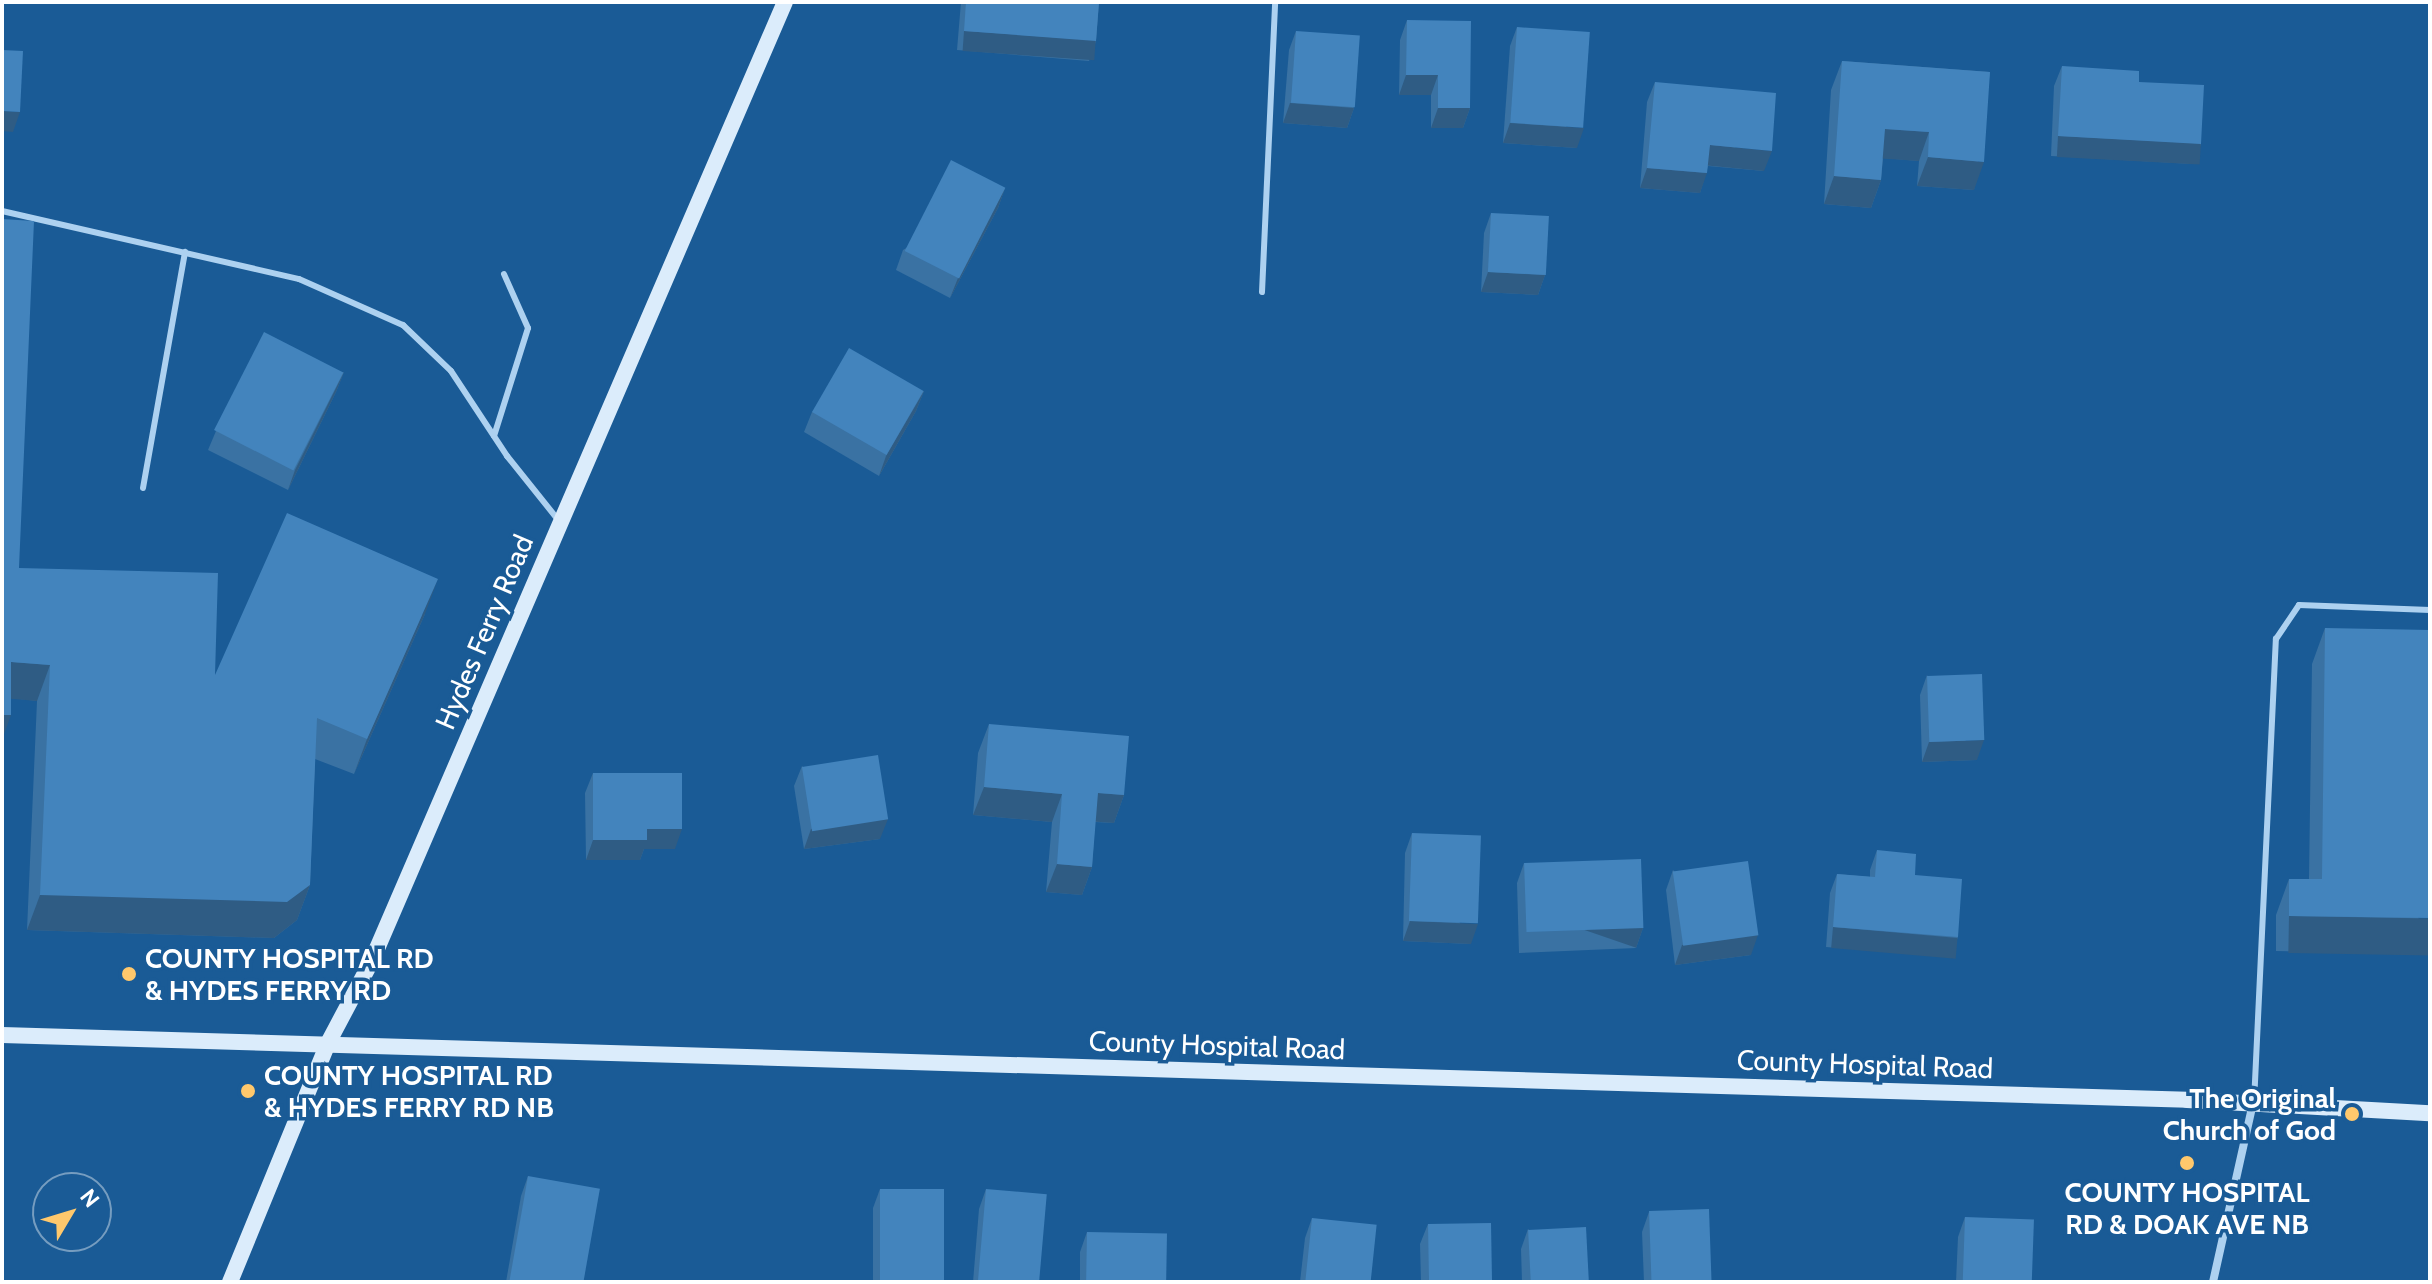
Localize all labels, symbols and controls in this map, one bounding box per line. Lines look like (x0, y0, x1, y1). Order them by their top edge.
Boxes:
street label: Hydes Ferry Road (428, 530, 540, 734)
place label: COUNTY HOSPITAL RD & HYDES FERRY RD (145, 941, 434, 1007)
marker: COUNTY HOSPITAL RD & HYDES FERRY RD (120, 965, 138, 983)
street label: County Hospital Road (1088, 1024, 1346, 1066)
street label: County Hospital Road (1736, 1043, 1994, 1085)
place label: COUNTY HOSPITAL RD & HYDES FERRY RD NB (264, 1058, 554, 1124)
place label: The Original Church of God (2163, 1081, 2336, 1147)
marker: COUNTY HOSPITAL RD & HYDES FERRY RD NB (239, 1082, 257, 1100)
marker: The Original Church of God (2343, 1105, 2361, 1123)
marker: COUNTY HOSPITAL RD & DOAK AVE NB (2178, 1154, 2196, 1172)
north arrow (32, 1172, 112, 1252)
place label: COUNTY HOSPITAL RD & DOAK AVE NB (2065, 1175, 2309, 1241)
text: N (74, 1184, 105, 1213)

